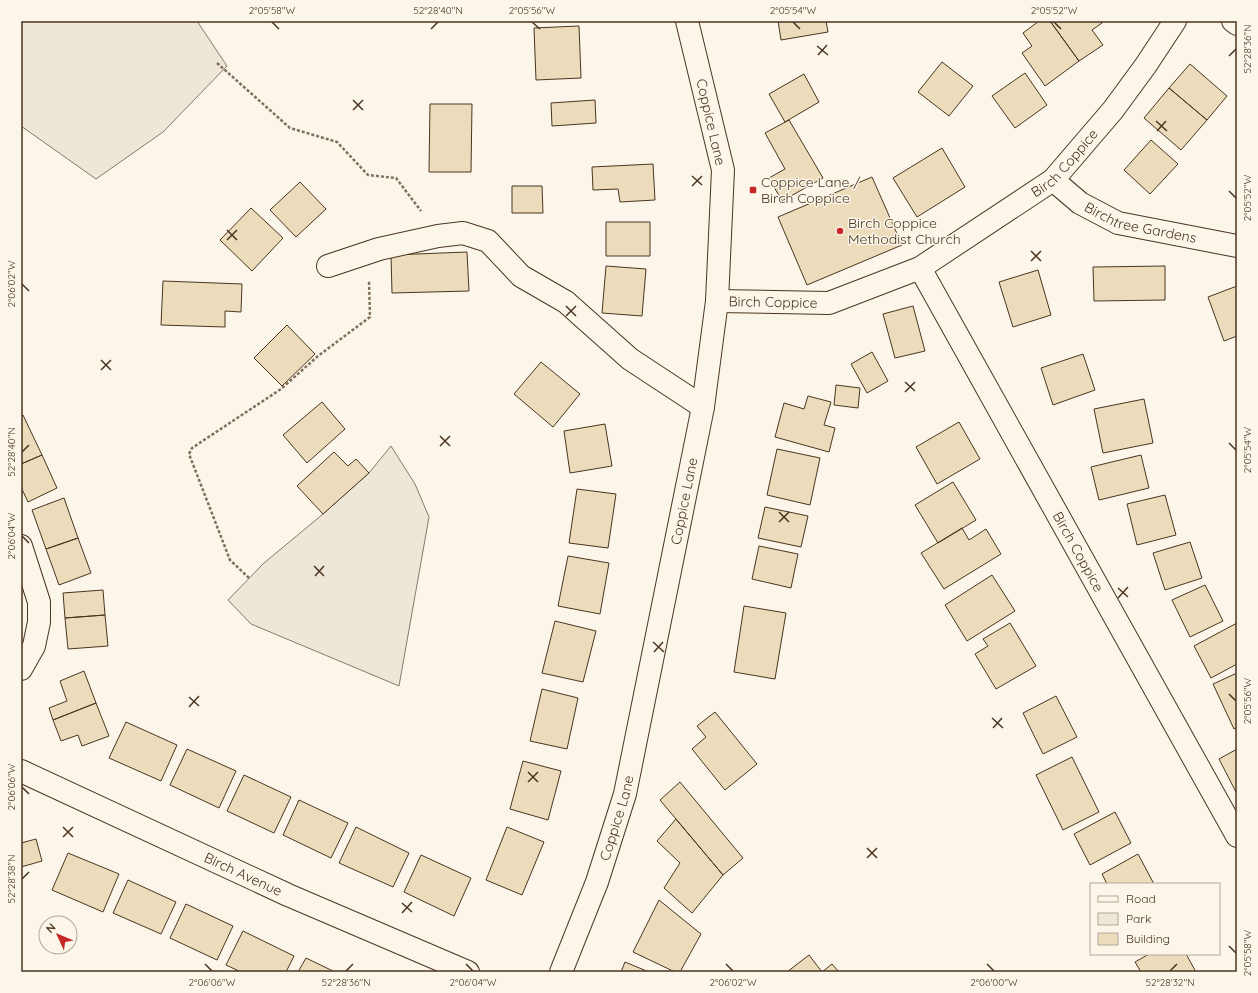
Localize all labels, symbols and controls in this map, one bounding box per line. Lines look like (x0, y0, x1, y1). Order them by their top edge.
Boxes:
text: 2°05'58"W (249, 4, 296, 17)
text: 52°28'40"N (413, 4, 463, 17)
text: 2°05'56"W (509, 4, 556, 17)
text: 2°05'54"W (770, 4, 817, 17)
text: 2°05'52"W (1031, 4, 1078, 17)
text: 52°28'36"N (1241, 25, 1254, 73)
street label: Coppice Lane (692, 77, 730, 167)
street label: Birch Coppice (1028, 125, 1102, 201)
place label: Coppice Lane / Birch Coppice (761, 173, 861, 207)
text: 2°05'52"W (1241, 174, 1254, 221)
marker: Coppice Lane / Birch Coppice (748, 185, 758, 195)
street label: Birchtree Gardens (1081, 198, 1198, 247)
place label: Birch Coppice Methodist Church (848, 214, 961, 248)
marker: Birch Coppice Methodist Church (835, 226, 845, 236)
text: 2°06'02"W (5, 260, 18, 308)
street label: Birch Coppice (728, 292, 818, 312)
text: 2°05'54"W (1241, 426, 1254, 473)
text: 52°28'40"N (5, 427, 18, 477)
street label: Coppice Lane (666, 456, 702, 546)
street label: Birch Coppice (1049, 509, 1108, 595)
text: 2°06'04"W (5, 512, 18, 559)
text: 2°05'56"W (1241, 677, 1254, 724)
text: 2°06'06"W (5, 763, 18, 810)
street label: Coppice Lane (595, 774, 638, 863)
street label: Birch Avenue (201, 848, 285, 900)
text: 52°28'38"N (5, 855, 18, 903)
legend (1090, 883, 1220, 955)
text: Road (1126, 891, 1156, 906)
text: Park (1126, 911, 1151, 926)
north arrow (38, 915, 78, 955)
text: N (43, 920, 59, 936)
text: 2°05'58"W (1241, 929, 1254, 976)
text: Building (1126, 931, 1170, 946)
text: 2°06'06"W (189, 976, 236, 989)
text: 52°28'36"N (322, 976, 370, 989)
text: 2°06'04"W (450, 976, 497, 989)
text: 2°06'02"W (709, 976, 757, 989)
text: 2°06'00"W (970, 976, 1018, 989)
text: 52°28'32"N (1145, 976, 1195, 989)

